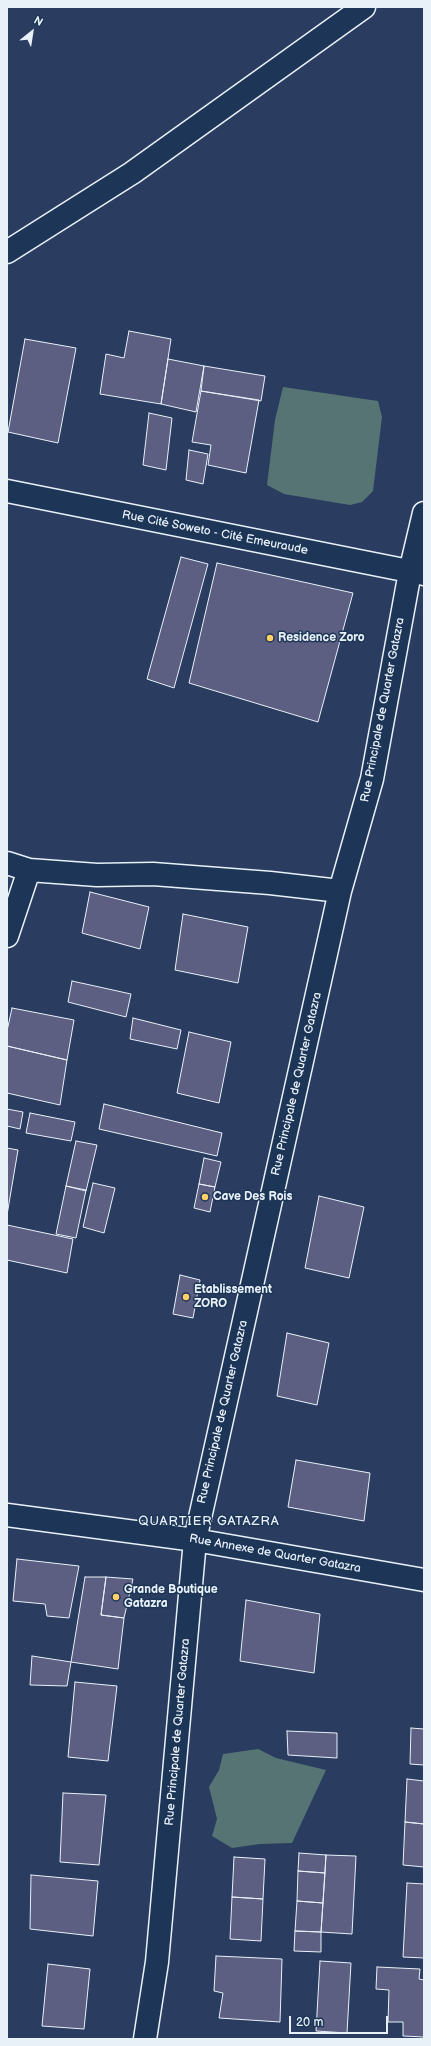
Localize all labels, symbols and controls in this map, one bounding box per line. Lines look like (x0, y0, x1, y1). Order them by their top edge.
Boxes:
north arrow (12, 12, 52, 52)
text: N (31, 13, 45, 29)
street label: Rue Cité Soweto - Cité Emeuraude (121, 508, 309, 558)
street label: Rue Principale de Quarter Gatazra (358, 616, 408, 804)
place label: Residence Zoro (278, 631, 365, 645)
marker: Residence Zoro (265, 633, 275, 643)
street label: Rue Principale de Quarter Gatazra (269, 991, 325, 1177)
place label: Cave Des Rois (213, 1190, 292, 1204)
marker: Cave Des Rois (200, 1192, 210, 1202)
place label: Etablissement ZORO (194, 1283, 272, 1311)
marker: Etablissement ZORO (181, 1292, 191, 1302)
street label: Rue Principale de Quarter Gatazra (195, 1319, 251, 1505)
district label: QUARTIER GATAZRA (138, 1514, 280, 1530)
street label: Rue Annexe de Quarter Gatazra (188, 1532, 362, 1576)
place label: Grande Boutique Gatazra (124, 1583, 218, 1611)
marker: Grande Boutique Gatazra (111, 1592, 121, 1602)
street label: Rue Principale de Quarter Gatazra (163, 1638, 193, 1826)
scale bar (291, 2008, 390, 2034)
text: 20 m (296, 2015, 323, 2030)

